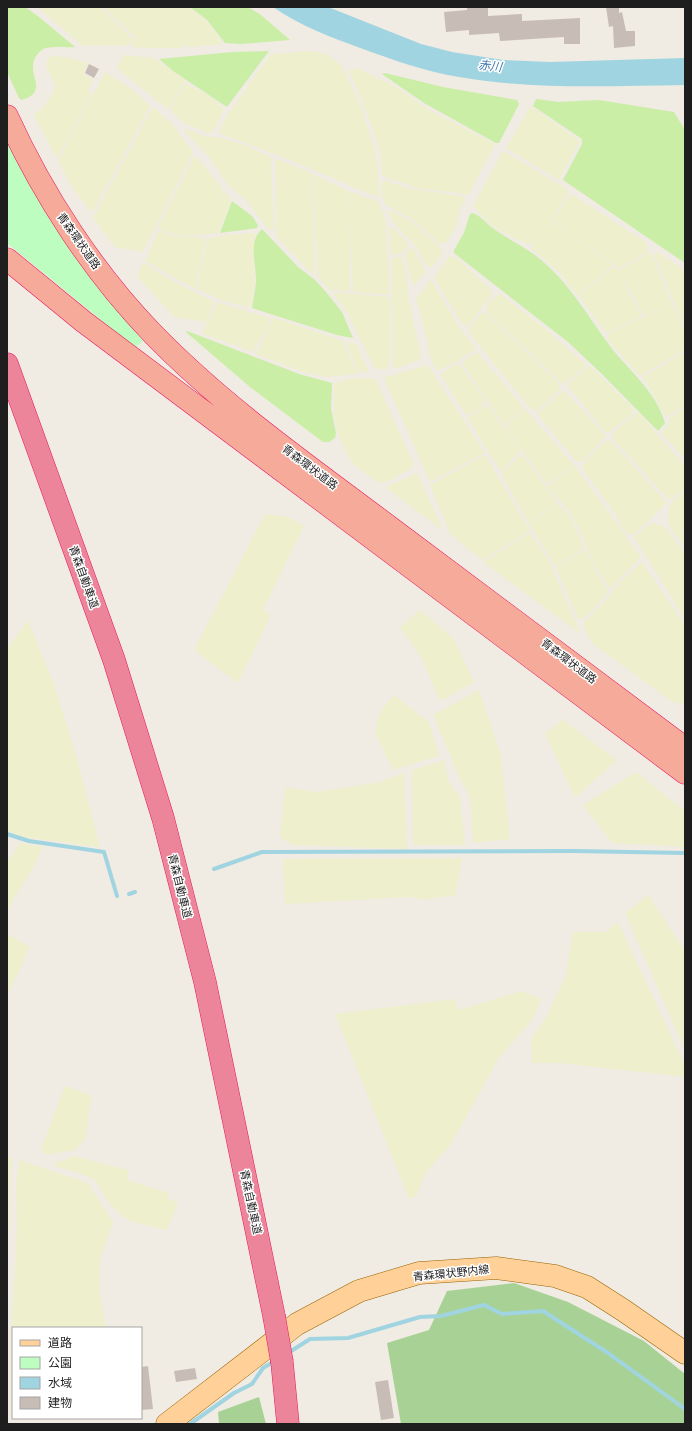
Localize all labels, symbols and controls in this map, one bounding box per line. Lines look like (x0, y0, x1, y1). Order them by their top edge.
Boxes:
water label: 赤川 (477, 57, 505, 75)
street label: 青森環状道路 (54, 210, 104, 272)
street label: 青森環状道路 (279, 442, 341, 492)
street label: 青森自動車道 (66, 544, 102, 610)
street label: 青森環状道路 (538, 636, 600, 686)
street label: 青森自動車道 (165, 852, 195, 920)
street label: 青森自動車道 (237, 1168, 265, 1236)
street label: 青森環状野内線 (412, 1262, 490, 1284)
legend (12, 1327, 142, 1419)
text: 道路 (48, 1335, 72, 1351)
text: 公園 (48, 1355, 72, 1371)
text: 水域 (48, 1375, 72, 1391)
text: 建物 (48, 1395, 72, 1411)

